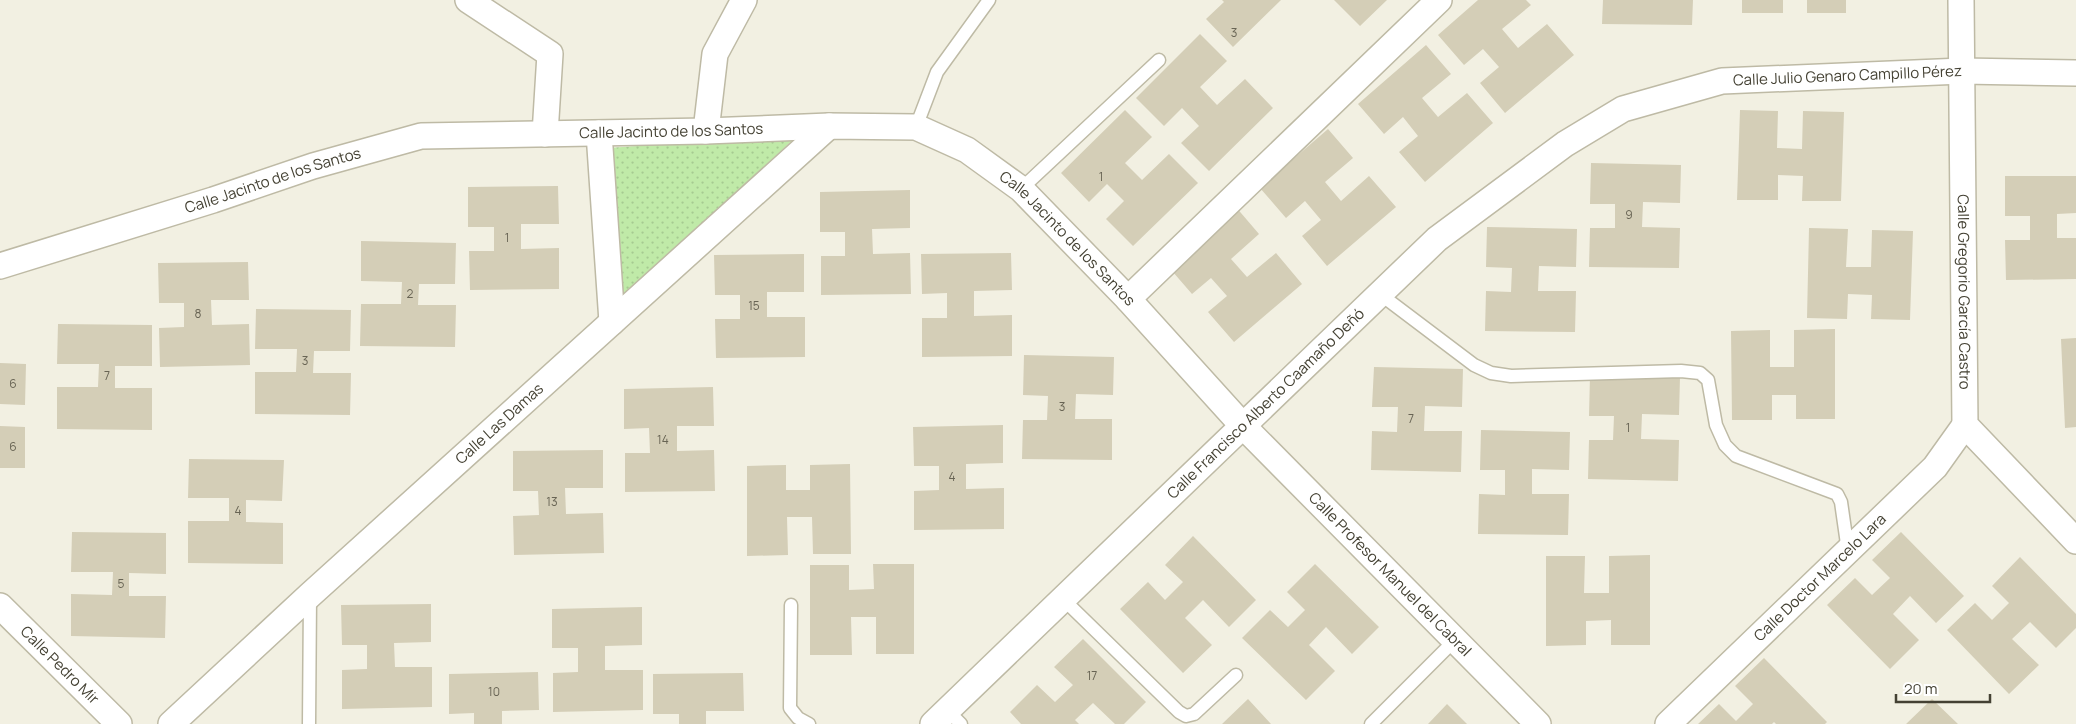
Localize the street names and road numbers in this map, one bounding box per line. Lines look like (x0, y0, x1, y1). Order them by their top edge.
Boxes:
street label: Calle Julio Genaro Campillo Pérez (1732, 60, 1962, 91)
street label: Calle Jacinto de los Santos (579, 118, 764, 143)
street label: Calle Jacinto de los Santos (182, 142, 363, 218)
street label: Calle Jacinto de los Santos (995, 166, 1140, 310)
street label: Calle Gregorio García Castro (1953, 194, 1976, 390)
street label: Calle Francisco Alberto Caamaño Deñó (1162, 303, 1369, 503)
street label: Calle Las Damas (450, 378, 548, 469)
street label: Calle Profesor Manuel del Cabral (1304, 487, 1476, 661)
street label: Calle Doctor Marcelo Lara (1749, 509, 1890, 646)
street label: Calle Pedro Mir (16, 621, 104, 709)

